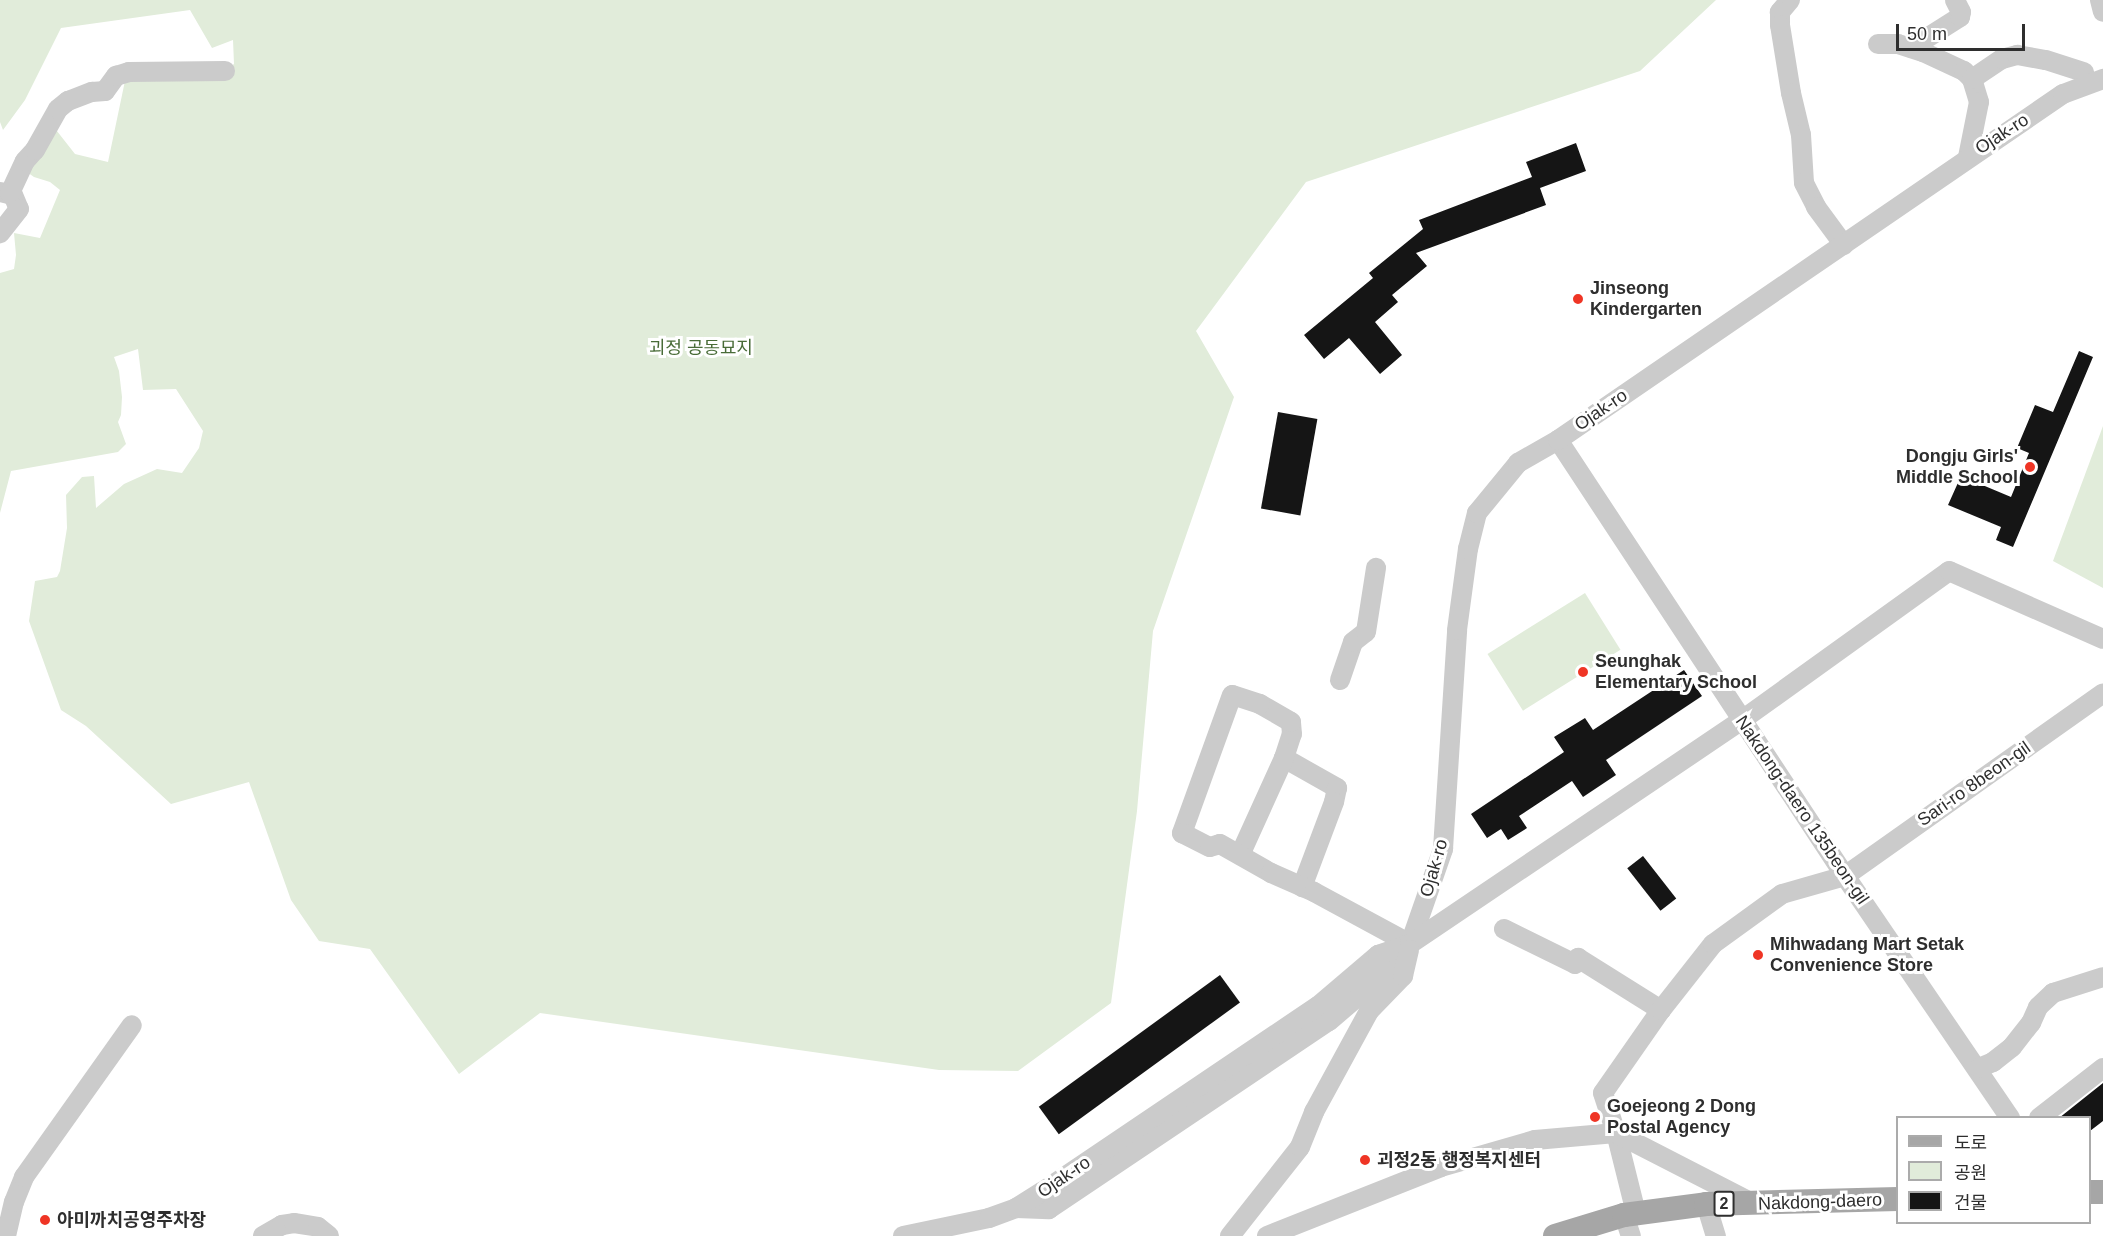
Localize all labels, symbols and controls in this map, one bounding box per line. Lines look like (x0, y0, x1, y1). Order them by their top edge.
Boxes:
scale bar (1899, 12, 2028, 50)
text: 50 m (1907, 24, 1947, 44)
street label: Ojak-ro (1971, 109, 2033, 159)
place label: Jinseong Kindergarten (1590, 278, 1702, 320)
marker: Jinseong Kindergarten (1571, 292, 1585, 306)
park label: 괴정 공동묘지 (649, 337, 753, 359)
street label: Ojak-ro (1571, 385, 1631, 435)
place label: Dongju Girls' Middle School (1896, 446, 2018, 488)
marker: Dongju Girls' Middle School (2023, 460, 2037, 474)
place label: Seunghak Elementary School (1595, 651, 1757, 694)
marker: Seunghak Elementary School (1576, 665, 1590, 679)
street label: Nakdong-daero 135beon-gil (1731, 711, 1873, 909)
street label: Sari-ro 8beon-gil (1913, 737, 2035, 831)
street label: Ojak-ro (1415, 837, 1453, 899)
place label: Mihwadang Mart Setak Convenience Store (1770, 934, 1964, 976)
marker: Mihwadang Mart Setak Convenience Store (1751, 948, 1765, 962)
place label: Goejeong 2 Dong Postal Agency (1607, 1096, 1756, 1138)
marker: Goejeong 2 Dong Postal Agency (1588, 1110, 1602, 1124)
legend (1896, 1116, 2091, 1224)
text: 도로 (1954, 1133, 1987, 1153)
place label: 괴정2동 행정복지센터 (1377, 1149, 1541, 1171)
street label: Ojak-ro (1034, 1152, 1094, 1202)
marker: 괴정2동 행정복지센터 (1358, 1153, 1372, 1167)
text: 공원 (1954, 1163, 1987, 1183)
street label: Nakdong-daero (1758, 1189, 1882, 1215)
road number: 2 (1714, 1191, 1734, 1217)
text: 건물 (1954, 1193, 1987, 1213)
place label: 아미까치공영주차장 (57, 1209, 206, 1231)
marker: 아미까치공영주차장 (38, 1213, 52, 1227)

